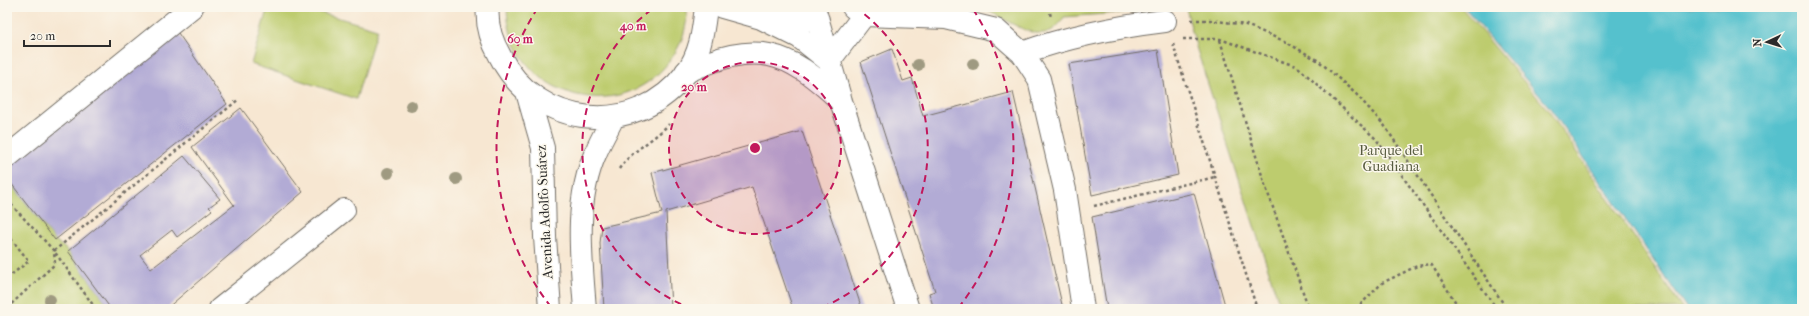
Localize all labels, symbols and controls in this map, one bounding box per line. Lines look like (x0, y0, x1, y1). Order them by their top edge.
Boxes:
text: 40 m (619, 19, 647, 34)
scale bar (24, 22, 110, 48)
north arrow (1747, 22, 1787, 62)
text: 20 m (30, 29, 55, 43)
text: 60 m (507, 32, 534, 46)
text: N (1751, 37, 1764, 47)
text: 20 m (681, 80, 708, 94)
centre of rings (748, 141, 762, 155)
park label: Parque del Guadiana (1359, 142, 1423, 175)
street label: Avenida Adolfo Suárez (532, 144, 557, 280)

